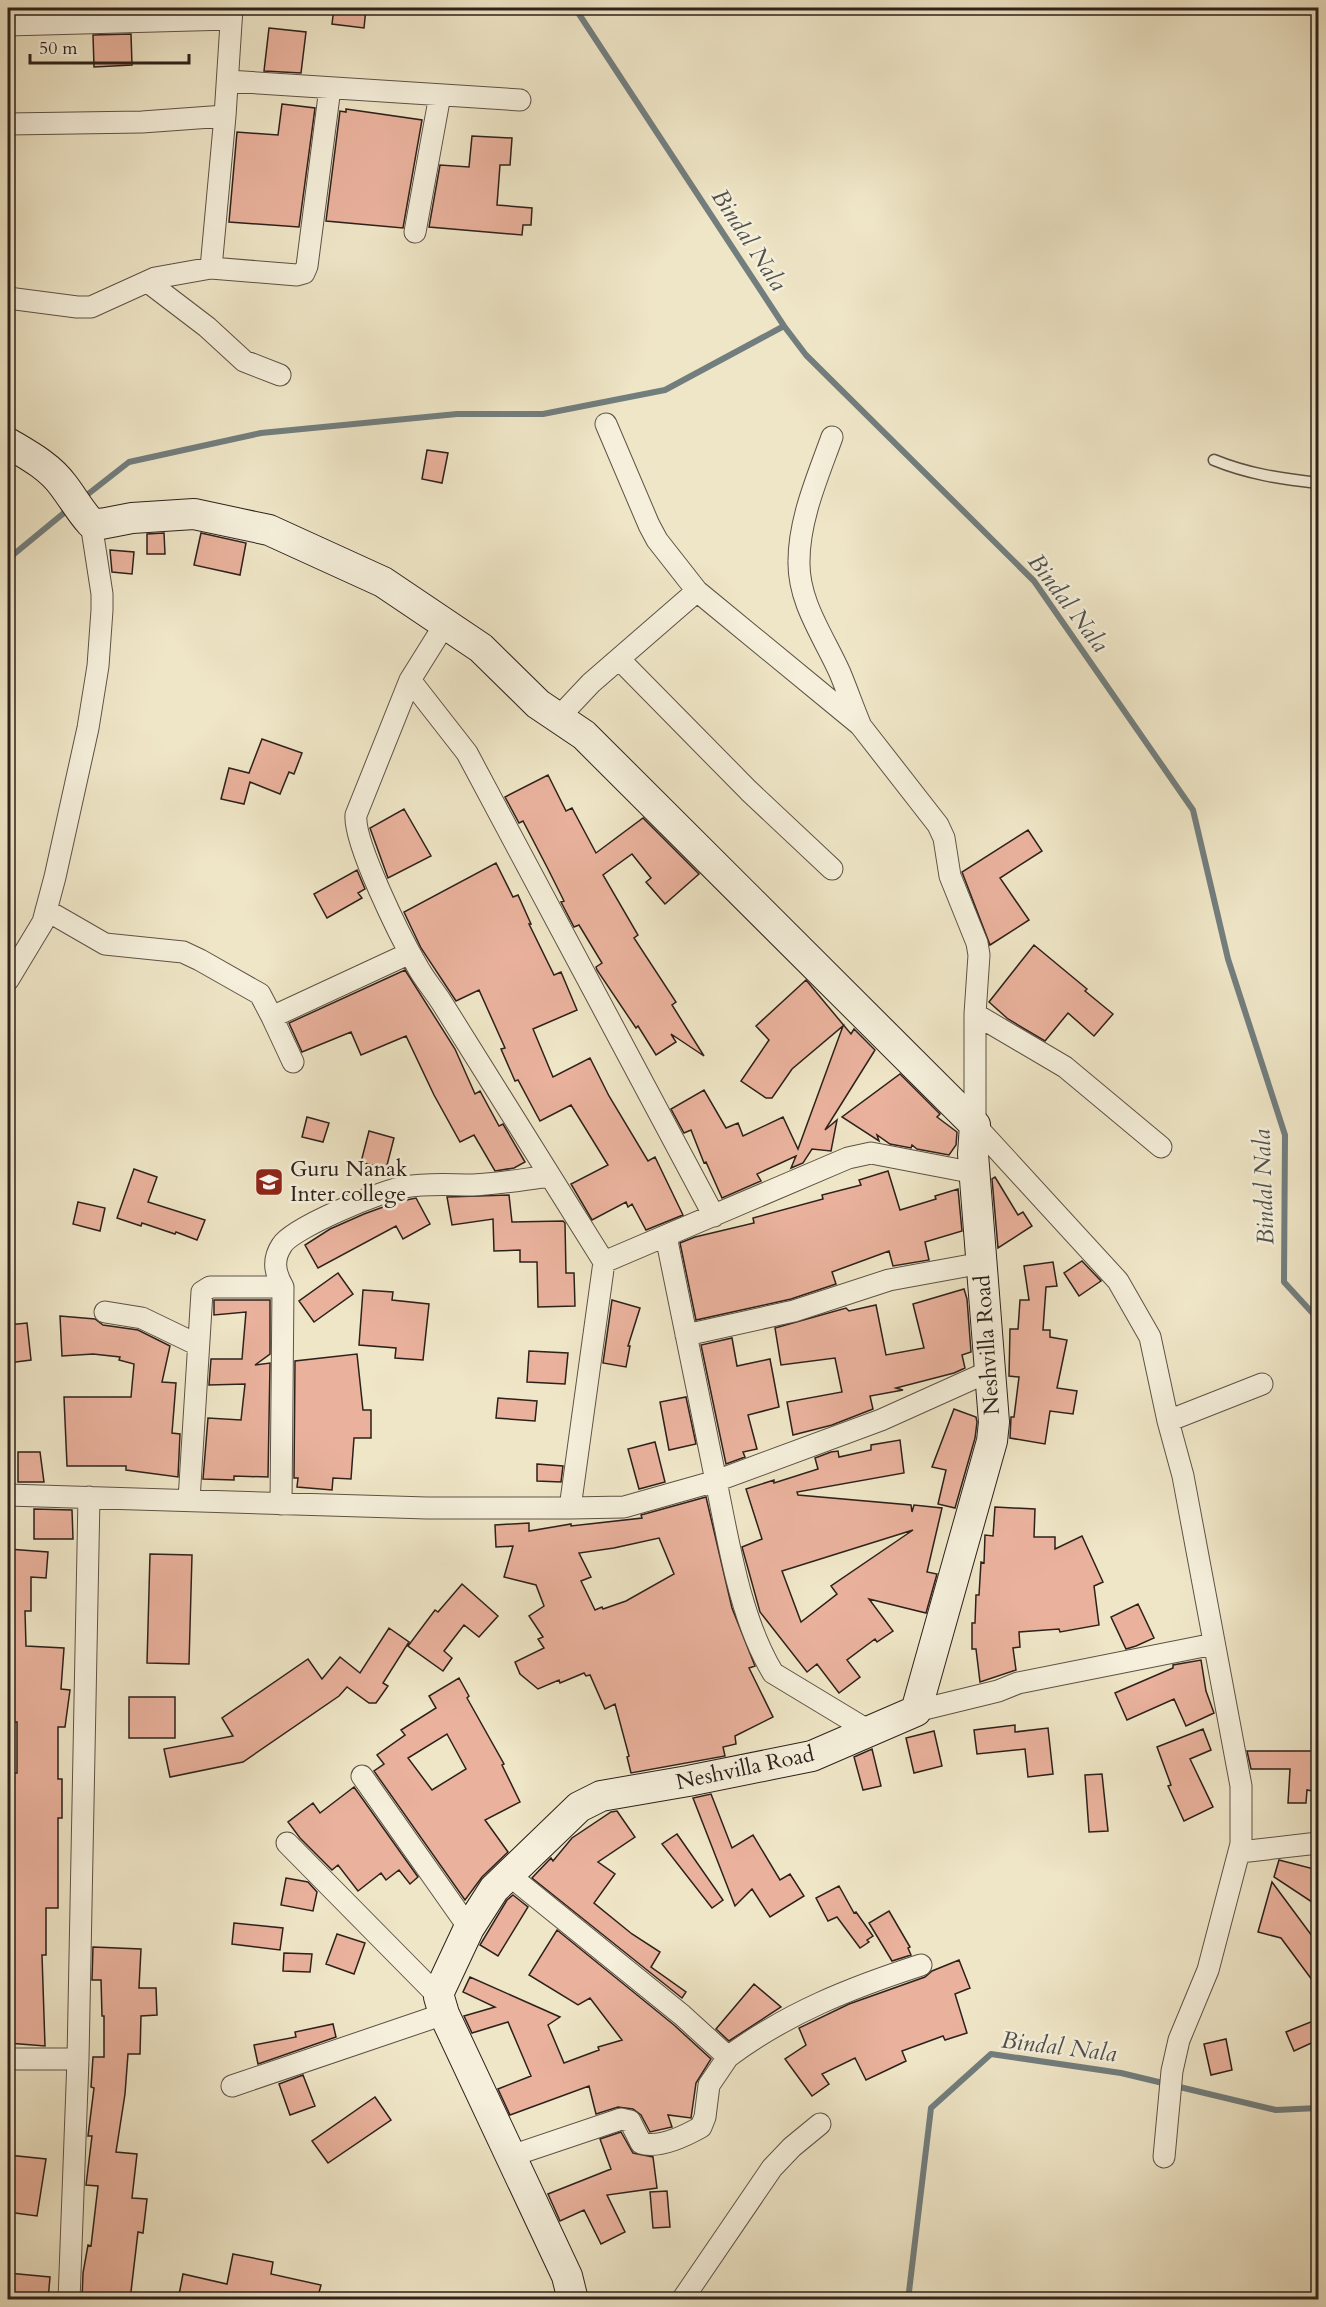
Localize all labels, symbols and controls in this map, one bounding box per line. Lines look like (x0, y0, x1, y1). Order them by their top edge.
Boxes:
scale bar (30, 27, 189, 65)
text: 50 m (39, 36, 78, 61)
water label: Bindal Nala (704, 182, 795, 298)
water label: Bindal Nala (1020, 547, 1116, 659)
water label: Bindal Nala (1245, 1128, 1283, 1246)
place label: Guru Nanak Inter college (290, 1154, 408, 1209)
school or university icon: Guru Nanak Inter college (253, 1166, 285, 1198)
street label: Neshvilla Road (967, 1274, 1007, 1416)
street label: Neshvilla Road (673, 1739, 817, 1797)
water label: Bindal Nala (999, 2024, 1119, 2070)

